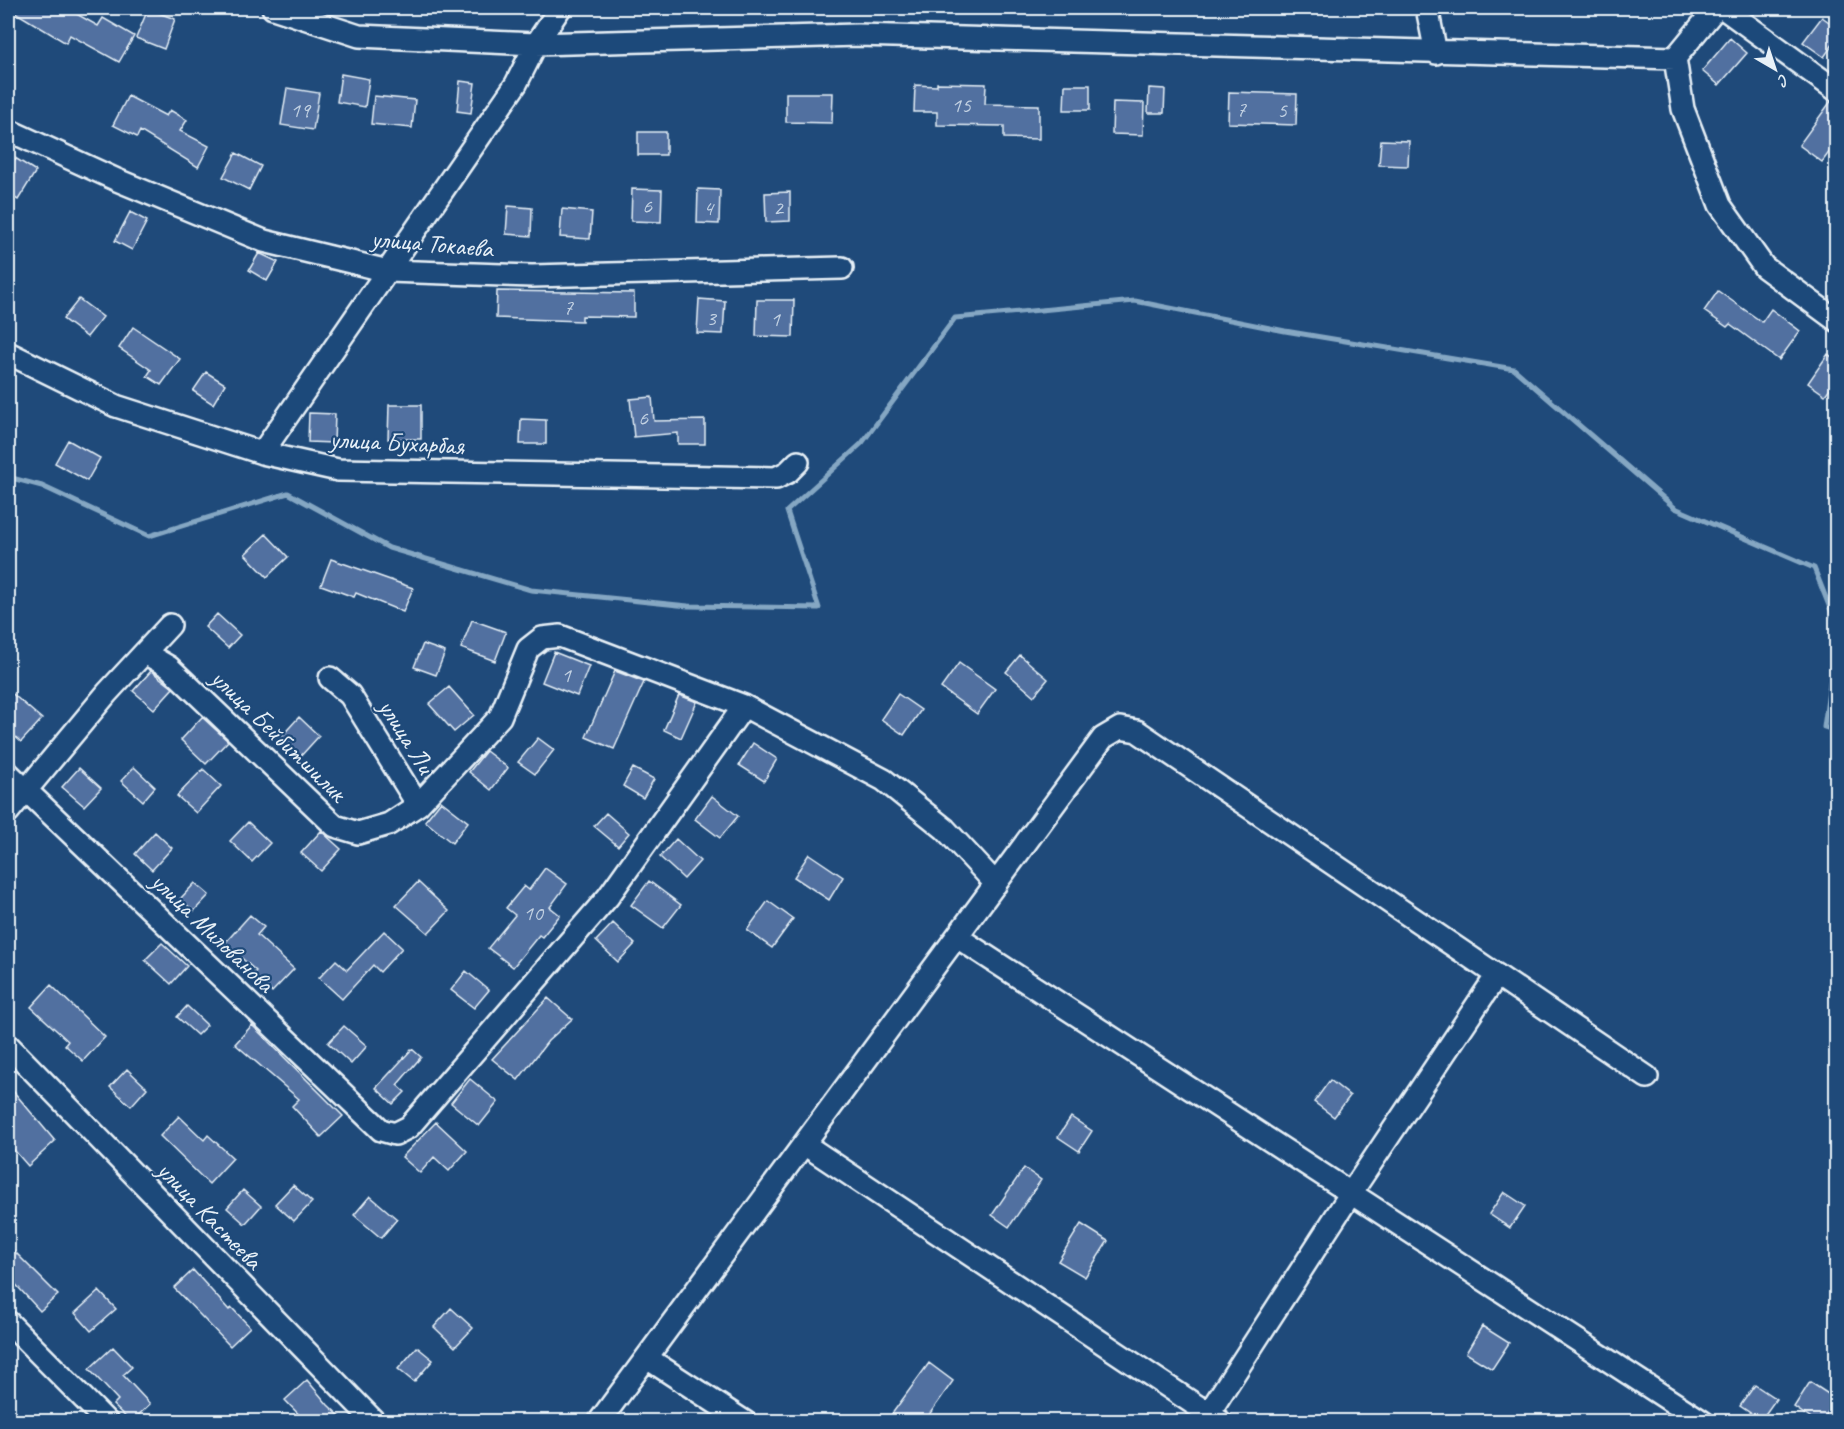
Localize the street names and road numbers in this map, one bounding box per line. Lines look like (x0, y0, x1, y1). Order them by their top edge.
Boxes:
street label: улица Токаева (368, 222, 496, 265)
street label: улица Бухарбая (327, 422, 467, 463)
street label: улица Бейбитшилик (202, 661, 355, 810)
street label: улица Ли (370, 691, 443, 781)
street label: улица Милованова (143, 864, 282, 1001)
street label: улица Кастеева (148, 1153, 271, 1278)

